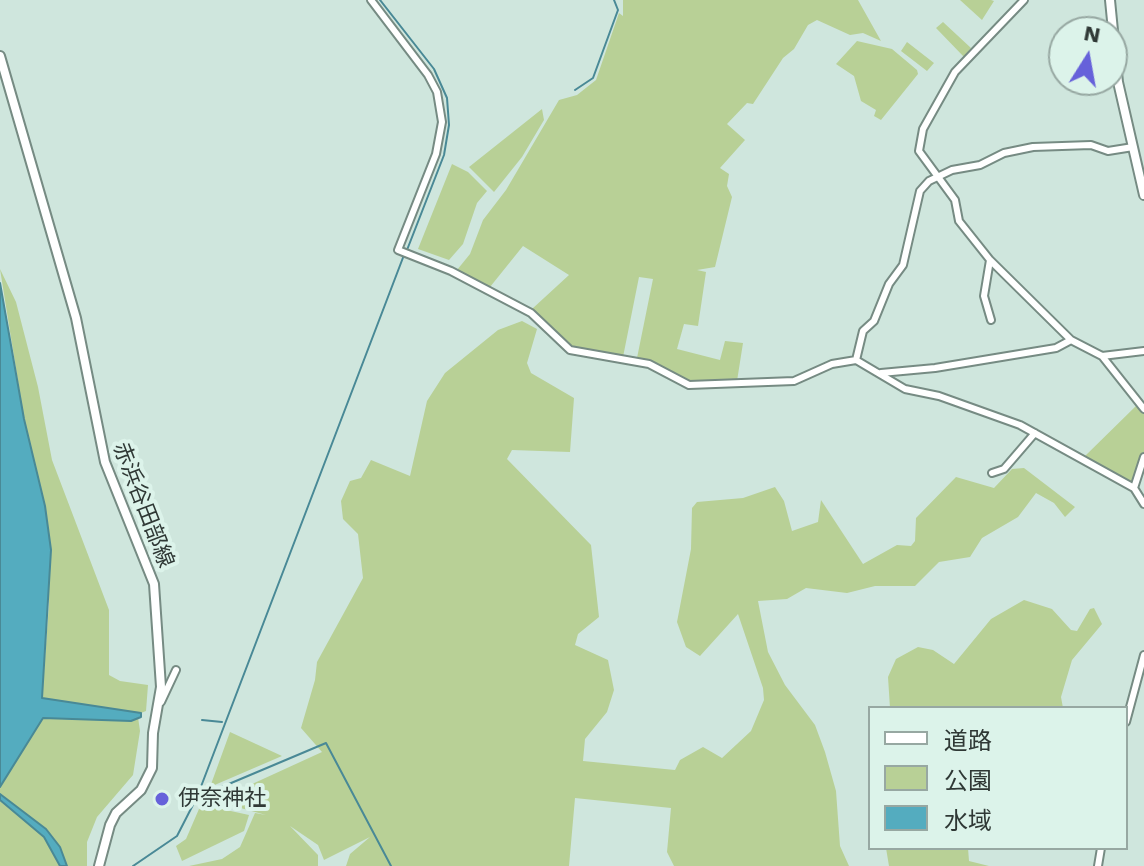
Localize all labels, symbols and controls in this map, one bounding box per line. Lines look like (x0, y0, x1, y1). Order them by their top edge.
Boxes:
north arrow (1048, 16, 1128, 96)
text: N (1082, 20, 1103, 48)
street label: 赤浜谷田部線 (107, 439, 179, 571)
legend (868, 706, 1128, 850)
text: 道路 (944, 727, 992, 755)
text: 公園 (944, 767, 992, 795)
place label: 伊奈神社 (178, 786, 266, 812)
marker: 伊奈神社 (153, 790, 171, 808)
text: 水域 (944, 807, 992, 835)

